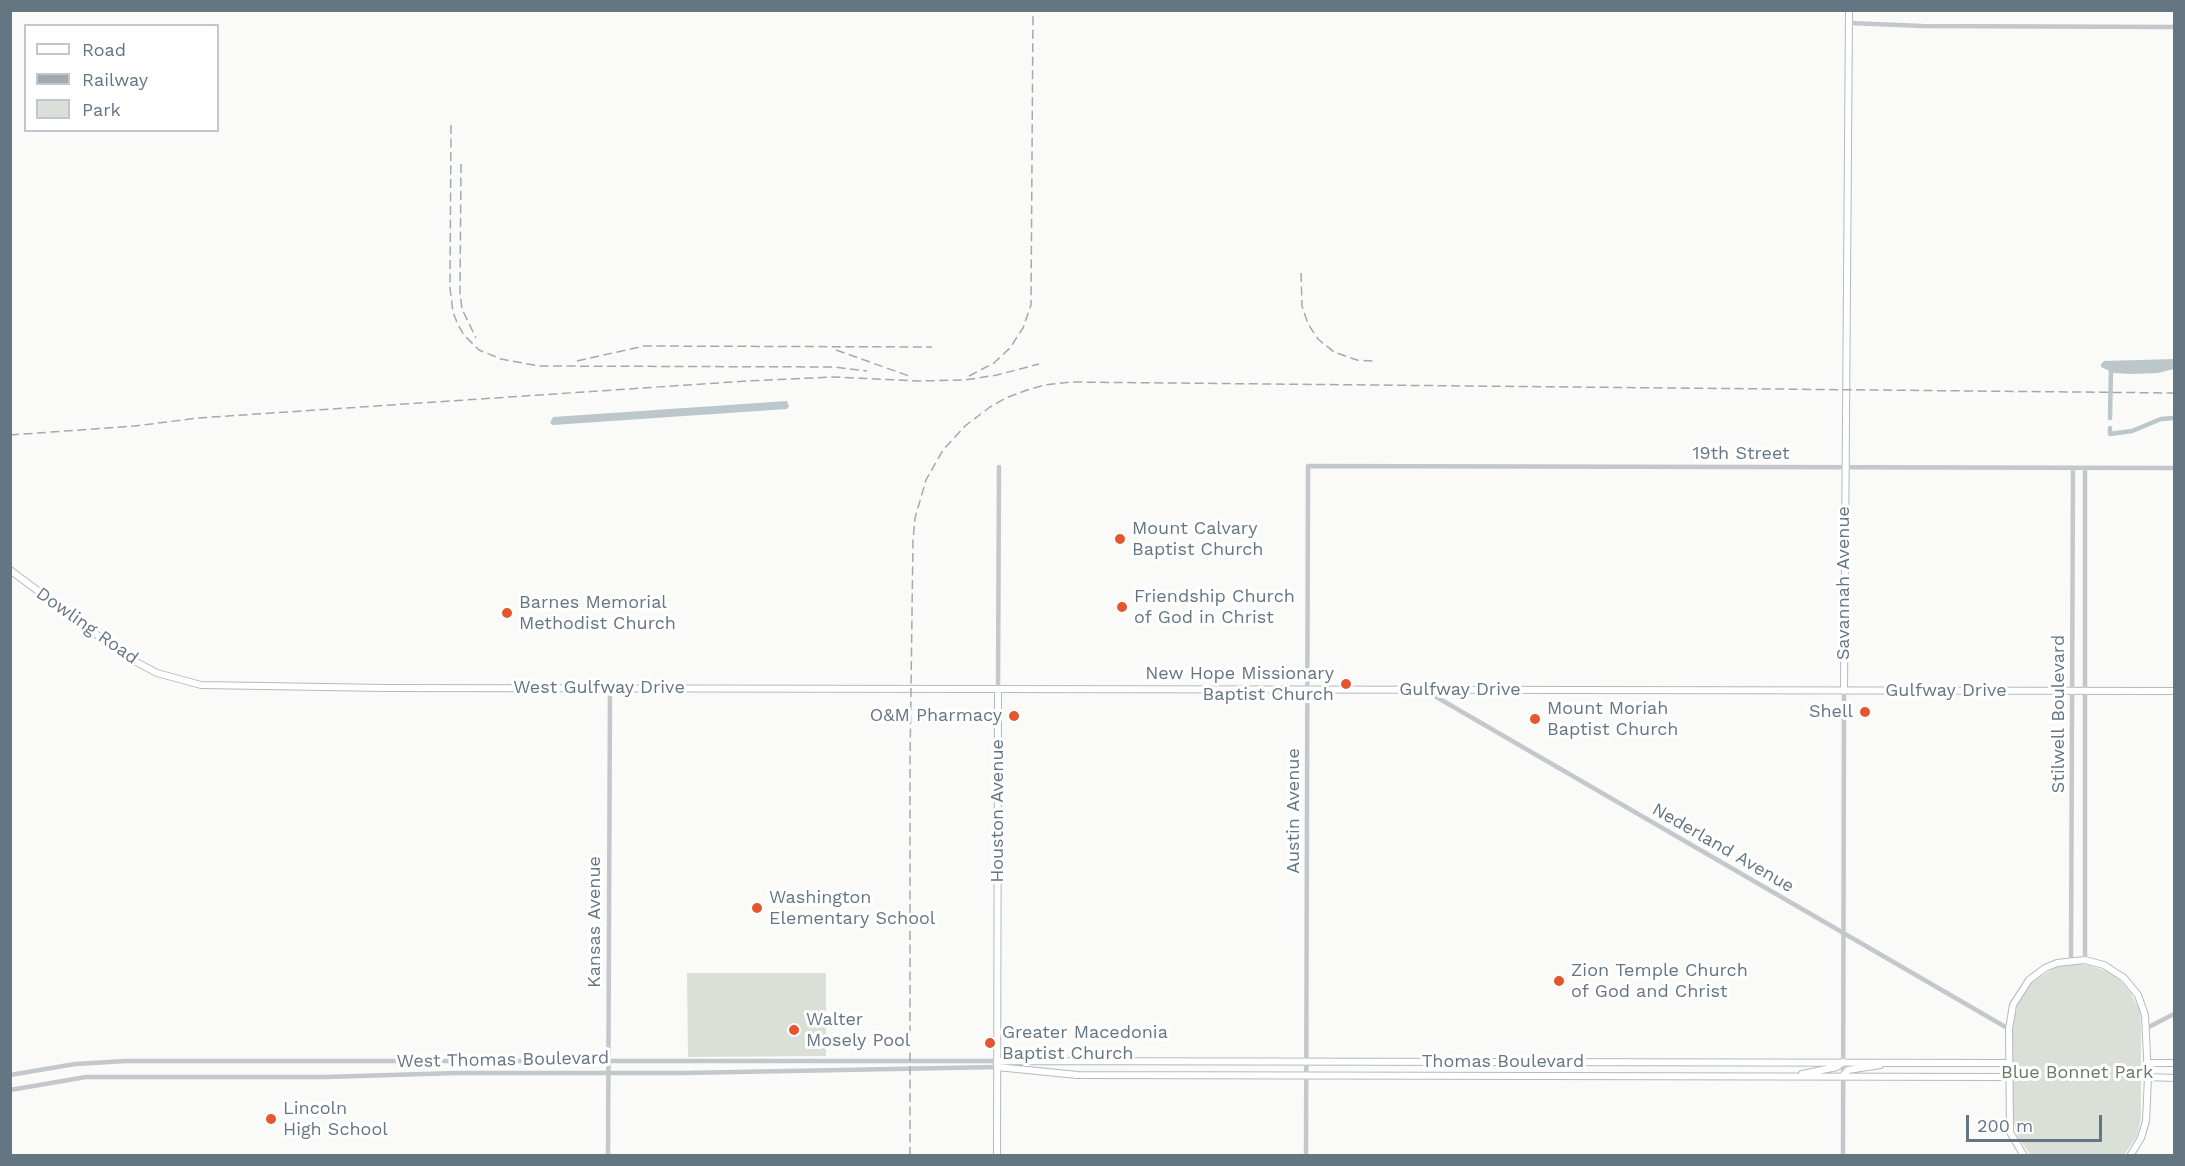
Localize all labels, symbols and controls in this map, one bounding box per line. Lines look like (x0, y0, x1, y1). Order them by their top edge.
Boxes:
legend (24, 24, 219, 132)
text: Road (82, 39, 126, 60)
text: Railway (82, 69, 148, 90)
text: Park (82, 99, 121, 120)
street label: 19th Street (1692, 443, 1790, 465)
street label: Savannah Avenue (1833, 506, 1855, 660)
place label: Mount Calvary Baptist Church (1132, 518, 1263, 560)
marker: Mount Calvary Baptist Church (1113, 532, 1127, 546)
street label: Dowling Road (32, 583, 142, 669)
place label: Friendship Church of God in Christ (1134, 586, 1295, 628)
place label: Barnes Memorial Methodist Church (519, 592, 676, 634)
marker: Friendship Church of God in Christ (1115, 600, 1129, 614)
marker: Barnes Memorial Methodist Church (500, 606, 514, 620)
street label: Stilwell Boulevard (2048, 635, 2070, 793)
place label: New Hope Missionary Baptist Church (1145, 663, 1334, 706)
street label: West Gulfway Drive (513, 677, 685, 699)
marker: New Hope Missionary Baptist Church (1339, 677, 1353, 691)
street label: Gulfway Drive (1399, 679, 1521, 701)
street label: Gulfway Drive (1885, 680, 2007, 702)
place label: Mount Moriah Baptist Church (1547, 698, 1678, 740)
place label: Shell (1809, 701, 1853, 723)
place label: O&M Pharmacy (870, 705, 1002, 727)
marker: Shell (1858, 705, 1872, 719)
marker: O&M Pharmacy (1007, 709, 1021, 723)
marker: Mount Moriah Baptist Church (1528, 712, 1542, 726)
street label: Houston Avenue (987, 739, 1009, 883)
street label: Austin Avenue (1283, 748, 1305, 874)
street label: Nederland Avenue (1648, 799, 1798, 897)
street label: Kansas Avenue (584, 856, 606, 988)
place label: Washington Elementary School (769, 887, 935, 930)
marker: Washington Elementary School (750, 901, 764, 915)
place label: Zion Temple Church of God and Christ (1571, 960, 1748, 1002)
marker: Zion Temple Church of God and Christ (1552, 974, 1566, 988)
place label: Walter Mosely Pool (806, 1009, 910, 1052)
place label: Greater Macedonia Baptist Church (1002, 1022, 1168, 1064)
marker: Walter Mosely Pool (787, 1023, 801, 1037)
marker: Greater Macedonia Baptist Church (983, 1036, 997, 1050)
street label: West Thomas Boulevard (397, 1047, 609, 1073)
street label: Thomas Boulevard (1422, 1051, 1584, 1073)
park label: Blue Bonnet Park (2001, 1062, 2153, 1084)
place label: Lincoln High School (283, 1098, 388, 1140)
scale bar (1969, 1103, 2106, 1141)
marker: Lincoln High School (264, 1112, 278, 1126)
text: 200 m (1977, 1115, 2033, 1136)

